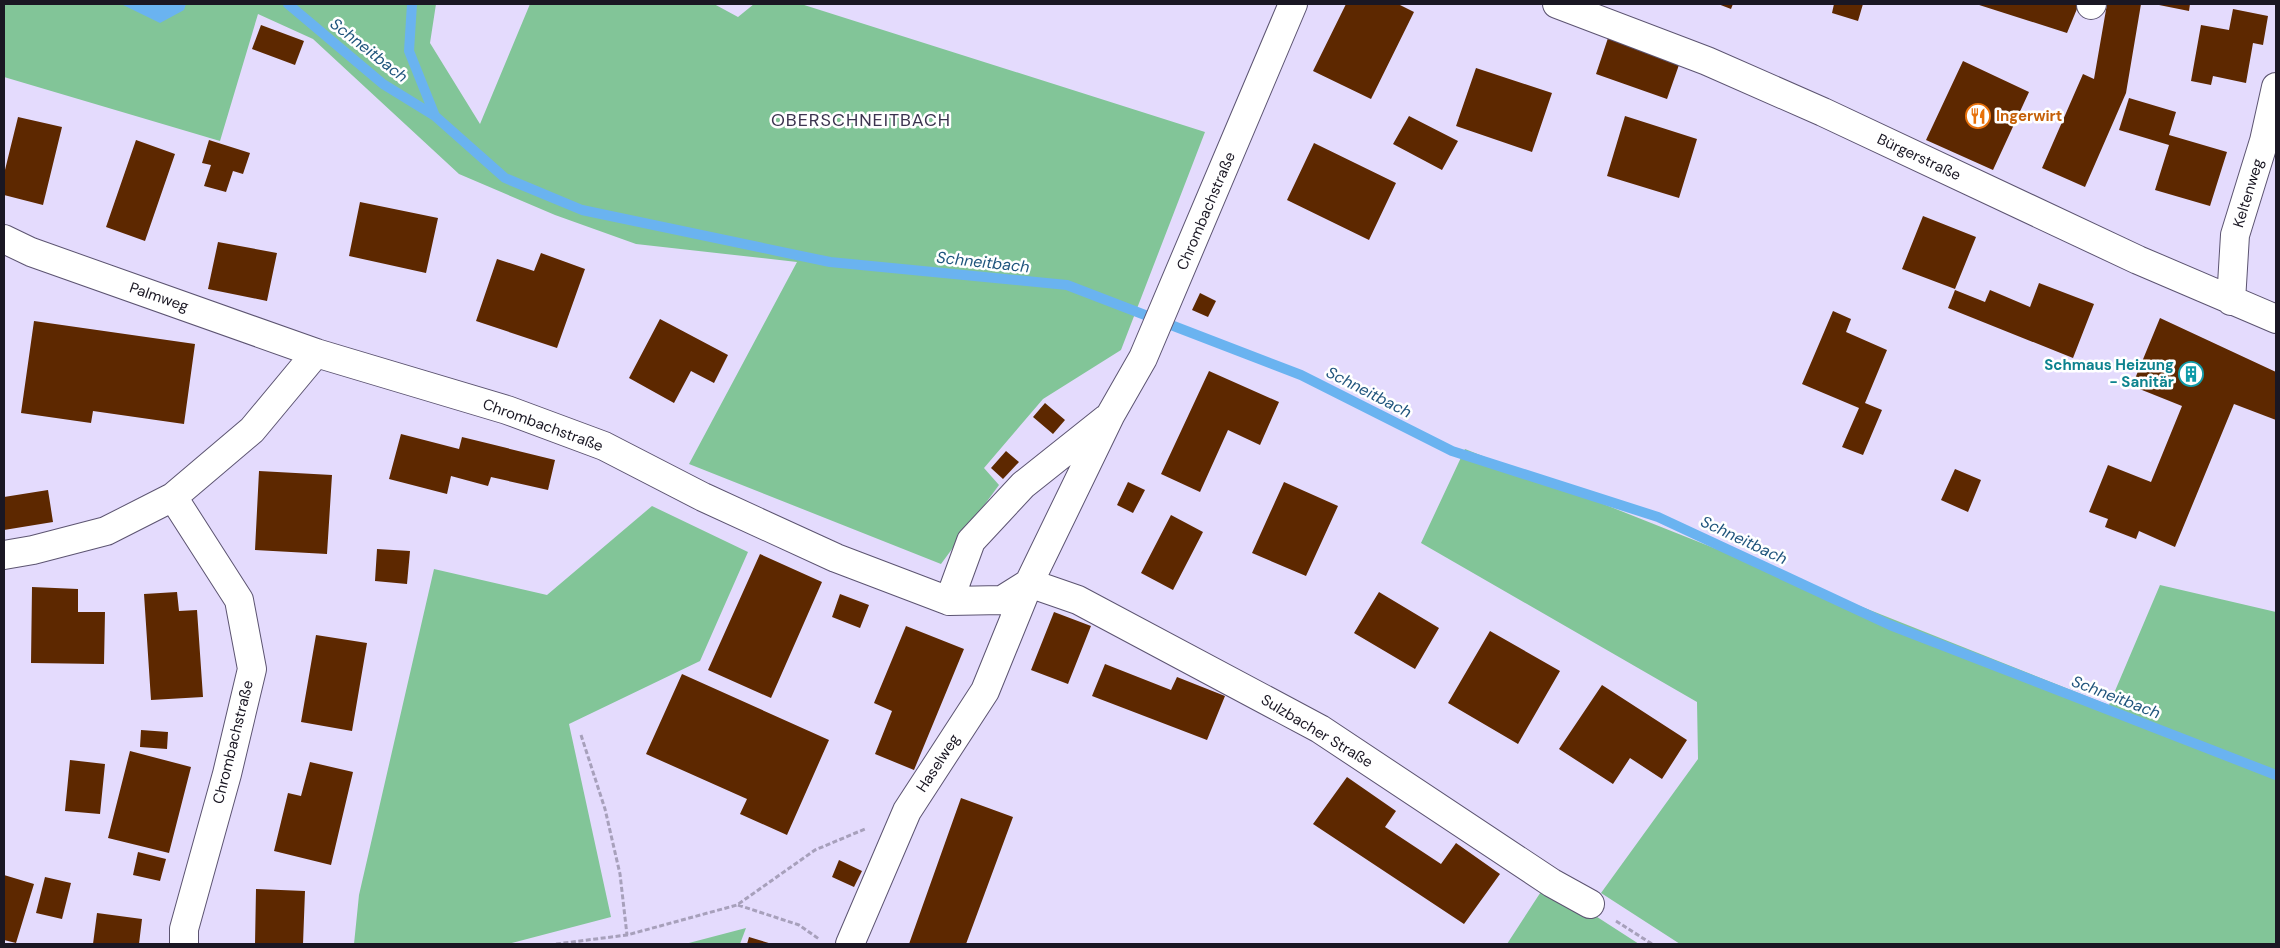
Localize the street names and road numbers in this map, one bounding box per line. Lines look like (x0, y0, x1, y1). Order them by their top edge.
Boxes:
street label: Bürgerstraße (1874, 129, 1964, 185)
street label: Chrombachstraße (1172, 149, 1240, 273)
street label: Keltenweg (2228, 156, 2268, 230)
street label: Palmweg (127, 278, 191, 316)
street label: Chrombachstraße (480, 394, 606, 456)
street label: Chrombachstraße (208, 678, 258, 806)
street label: Sulzbacher Straße (1257, 690, 1377, 772)
street label: Haselweg (912, 730, 964, 796)

